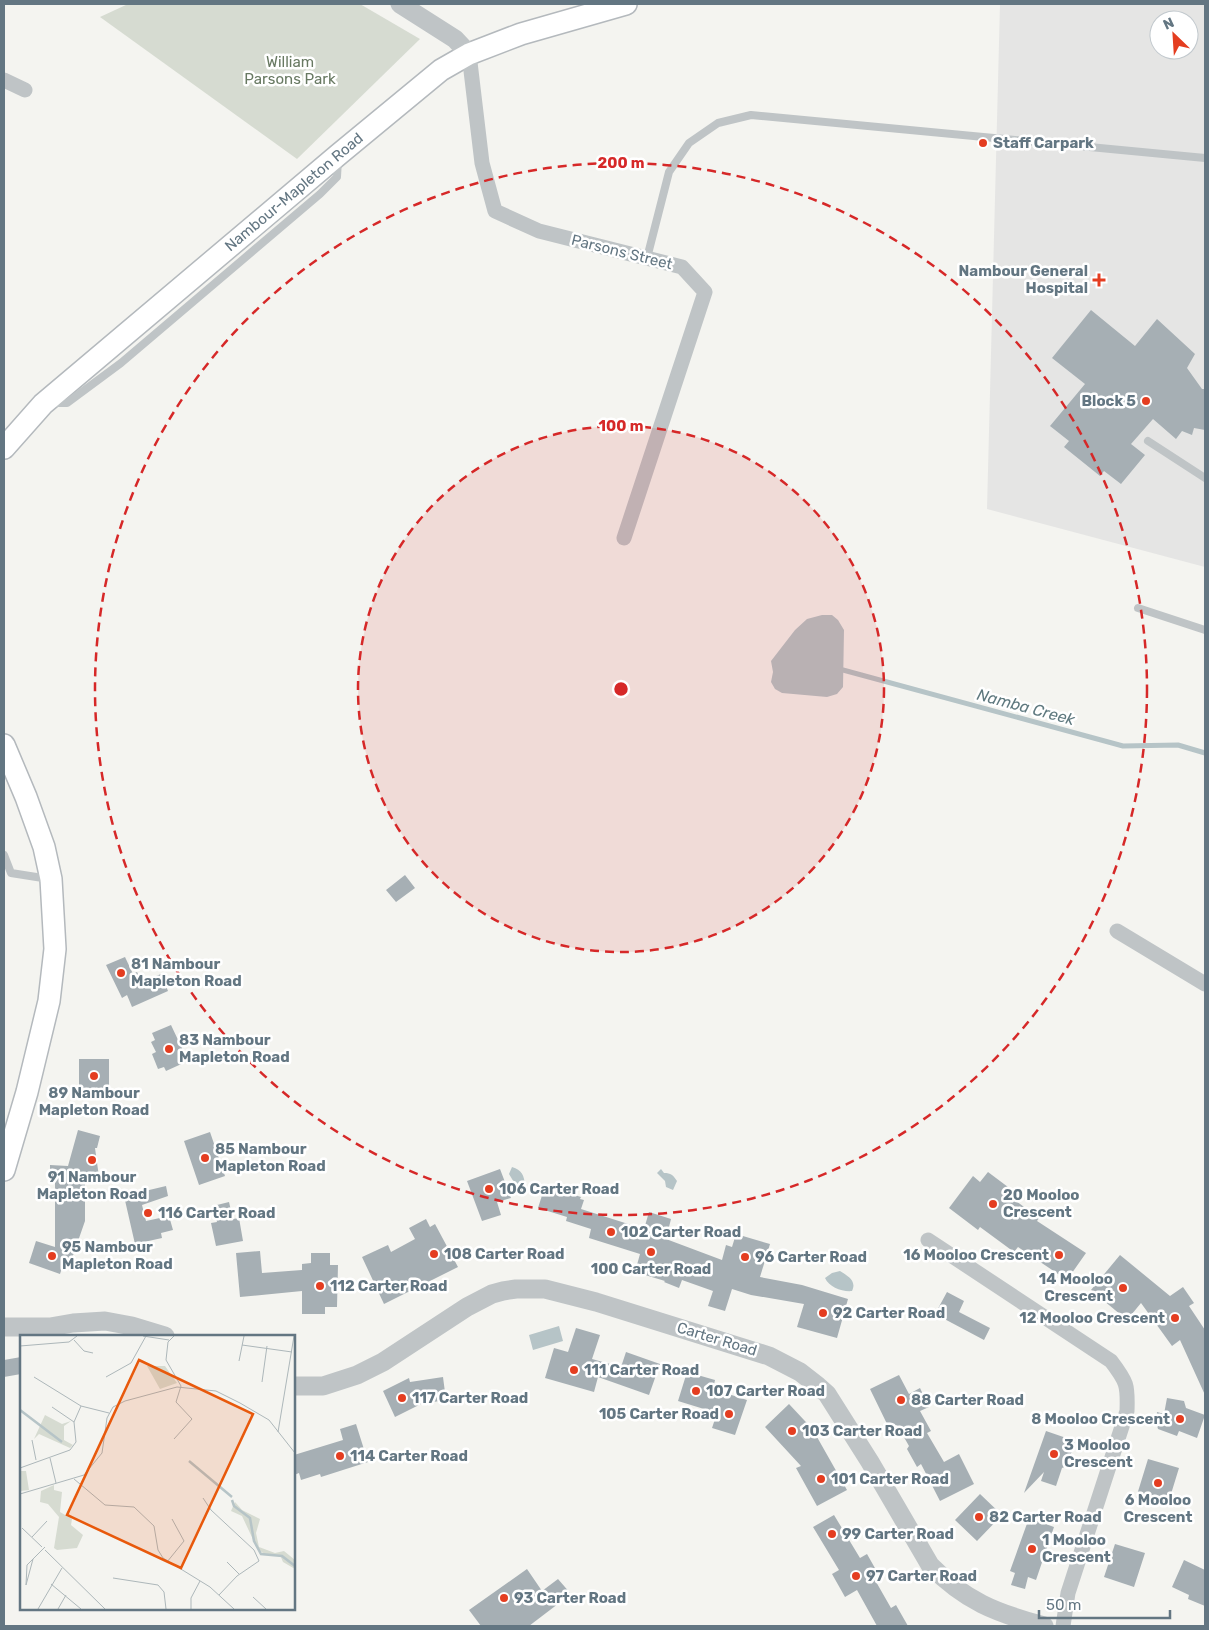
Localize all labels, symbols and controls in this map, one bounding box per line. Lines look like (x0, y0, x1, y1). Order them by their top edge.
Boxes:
north arrow (1149, 10, 1199, 60)
text: N (1161, 14, 1177, 34)
park label: William Parsons Park (244, 53, 336, 88)
street label: Nambour-Mapleton Road (221, 129, 367, 255)
place label: Staff Carpark (993, 134, 1094, 152)
marker: Staff Carpark (977, 137, 989, 149)
text: 200 m (597, 154, 645, 172)
street label: Parsons Street (570, 231, 675, 273)
place label: Nambour General Hospital (959, 262, 1088, 297)
marker: Nambour General Hospital (1092, 273, 1106, 287)
place label: Block 5 (1082, 392, 1136, 410)
marker: Block 5 (1140, 395, 1152, 407)
text: 100 m (599, 417, 643, 435)
centre of rings (612, 680, 630, 698)
water label: Namba Creek (975, 685, 1078, 729)
place label: 81 Nambour Mapleton Road (131, 955, 242, 990)
marker: 81 Nambour Mapleton Road (115, 967, 127, 979)
place label: 83 Nambour Mapleton Road (179, 1031, 290, 1066)
marker: 83 Nambour Mapleton Road (163, 1043, 175, 1055)
marker: 89 Nambour Mapleton Road (88, 1070, 100, 1082)
place label: 89 Nambour Mapleton Road (39, 1084, 149, 1119)
place label: 85 Nambour Mapleton Road (215, 1140, 326, 1175)
marker: 85 Nambour Mapleton Road (199, 1152, 211, 1164)
marker: 91 Nambour Mapleton Road (86, 1154, 98, 1166)
place label: 91 Nambour Mapleton Road (37, 1168, 147, 1203)
place label: 106 Carter Road (499, 1180, 619, 1198)
marker: 106 Carter Road (483, 1183, 495, 1195)
place label: 20 Mooloo Crescent (1003, 1186, 1080, 1221)
marker: 20 Mooloo Crescent (987, 1198, 999, 1210)
place label: 116 Carter Road (158, 1204, 275, 1222)
marker: 116 Carter Road (142, 1207, 154, 1219)
place label: 102 Carter Road (621, 1223, 741, 1241)
marker: 102 Carter Road (605, 1226, 617, 1238)
place label: 95 Nambour Mapleton Road (62, 1238, 173, 1273)
place label: 108 Carter Road (444, 1245, 565, 1263)
marker: 100 Carter Road (645, 1246, 657, 1258)
place label: 16 Mooloo Crescent (903, 1246, 1049, 1264)
marker: 108 Carter Road (428, 1248, 440, 1260)
place label: 96 Carter Road (755, 1248, 867, 1266)
marker: 16 Mooloo Crescent (1053, 1249, 1065, 1261)
marker: 95 Nambour Mapleton Road (46, 1250, 58, 1262)
marker: 96 Carter Road (739, 1251, 751, 1263)
place label: 100 Carter Road (591, 1260, 711, 1278)
place label: 14 Mooloo Crescent (1039, 1270, 1113, 1305)
place label: 112 Carter Road (330, 1277, 447, 1295)
marker: 112 Carter Road (314, 1280, 326, 1292)
marker: 14 Mooloo Crescent (1117, 1282, 1129, 1294)
place label: 92 Carter Road (833, 1304, 945, 1322)
marker: 92 Carter Road (817, 1307, 829, 1319)
place label: 12 Mooloo Crescent (1019, 1309, 1165, 1327)
marker: 12 Mooloo Crescent (1169, 1312, 1181, 1324)
street label: Carter Road (675, 1318, 759, 1360)
inset map (20, 1335, 295, 1610)
place label: 111 Carter Road (584, 1361, 699, 1379)
marker: 111 Carter Road (568, 1364, 580, 1376)
place label: 107 Carter Road (706, 1382, 825, 1400)
marker: 107 Carter Road (690, 1385, 702, 1397)
place label: 117 Carter Road (412, 1389, 528, 1407)
place label: 88 Carter Road (911, 1391, 1024, 1409)
marker: 117 Carter Road (396, 1392, 408, 1404)
marker: 88 Carter Road (895, 1394, 907, 1406)
place label: 105 Carter Road (599, 1405, 719, 1423)
marker: 105 Carter Road (723, 1408, 735, 1420)
place label: 8 Mooloo Crescent (1031, 1410, 1170, 1428)
marker: 8 Mooloo Crescent (1174, 1413, 1186, 1425)
place label: 103 Carter Road (802, 1422, 922, 1440)
marker: 103 Carter Road (786, 1425, 798, 1437)
place label: 3 Mooloo Crescent (1064, 1436, 1133, 1471)
place label: 114 Carter Road (350, 1447, 468, 1465)
marker: 3 Mooloo Crescent (1048, 1448, 1060, 1460)
marker: 114 Carter Road (334, 1450, 346, 1462)
place label: 101 Carter Road (831, 1470, 949, 1488)
marker: 101 Carter Road (815, 1473, 827, 1485)
marker: 6 Mooloo Crescent (1152, 1477, 1164, 1489)
place label: 6 Mooloo Crescent (1124, 1491, 1192, 1526)
place label: 82 Carter Road (989, 1508, 1102, 1526)
marker: 82 Carter Road (973, 1511, 985, 1523)
place label: 99 Carter Road (842, 1525, 954, 1543)
marker: 99 Carter Road (826, 1528, 838, 1540)
place label: 1 Mooloo Crescent (1042, 1531, 1111, 1566)
marker: 1 Mooloo Crescent (1026, 1543, 1038, 1555)
place label: 97 Carter Road (866, 1567, 977, 1585)
marker: 97 Carter Road (850, 1570, 862, 1582)
scale bar (1039, 1588, 1170, 1620)
place label: 93 Carter Road (514, 1589, 626, 1607)
marker: 93 Carter Road (498, 1592, 510, 1604)
text: 50 m (1046, 1596, 1081, 1614)

